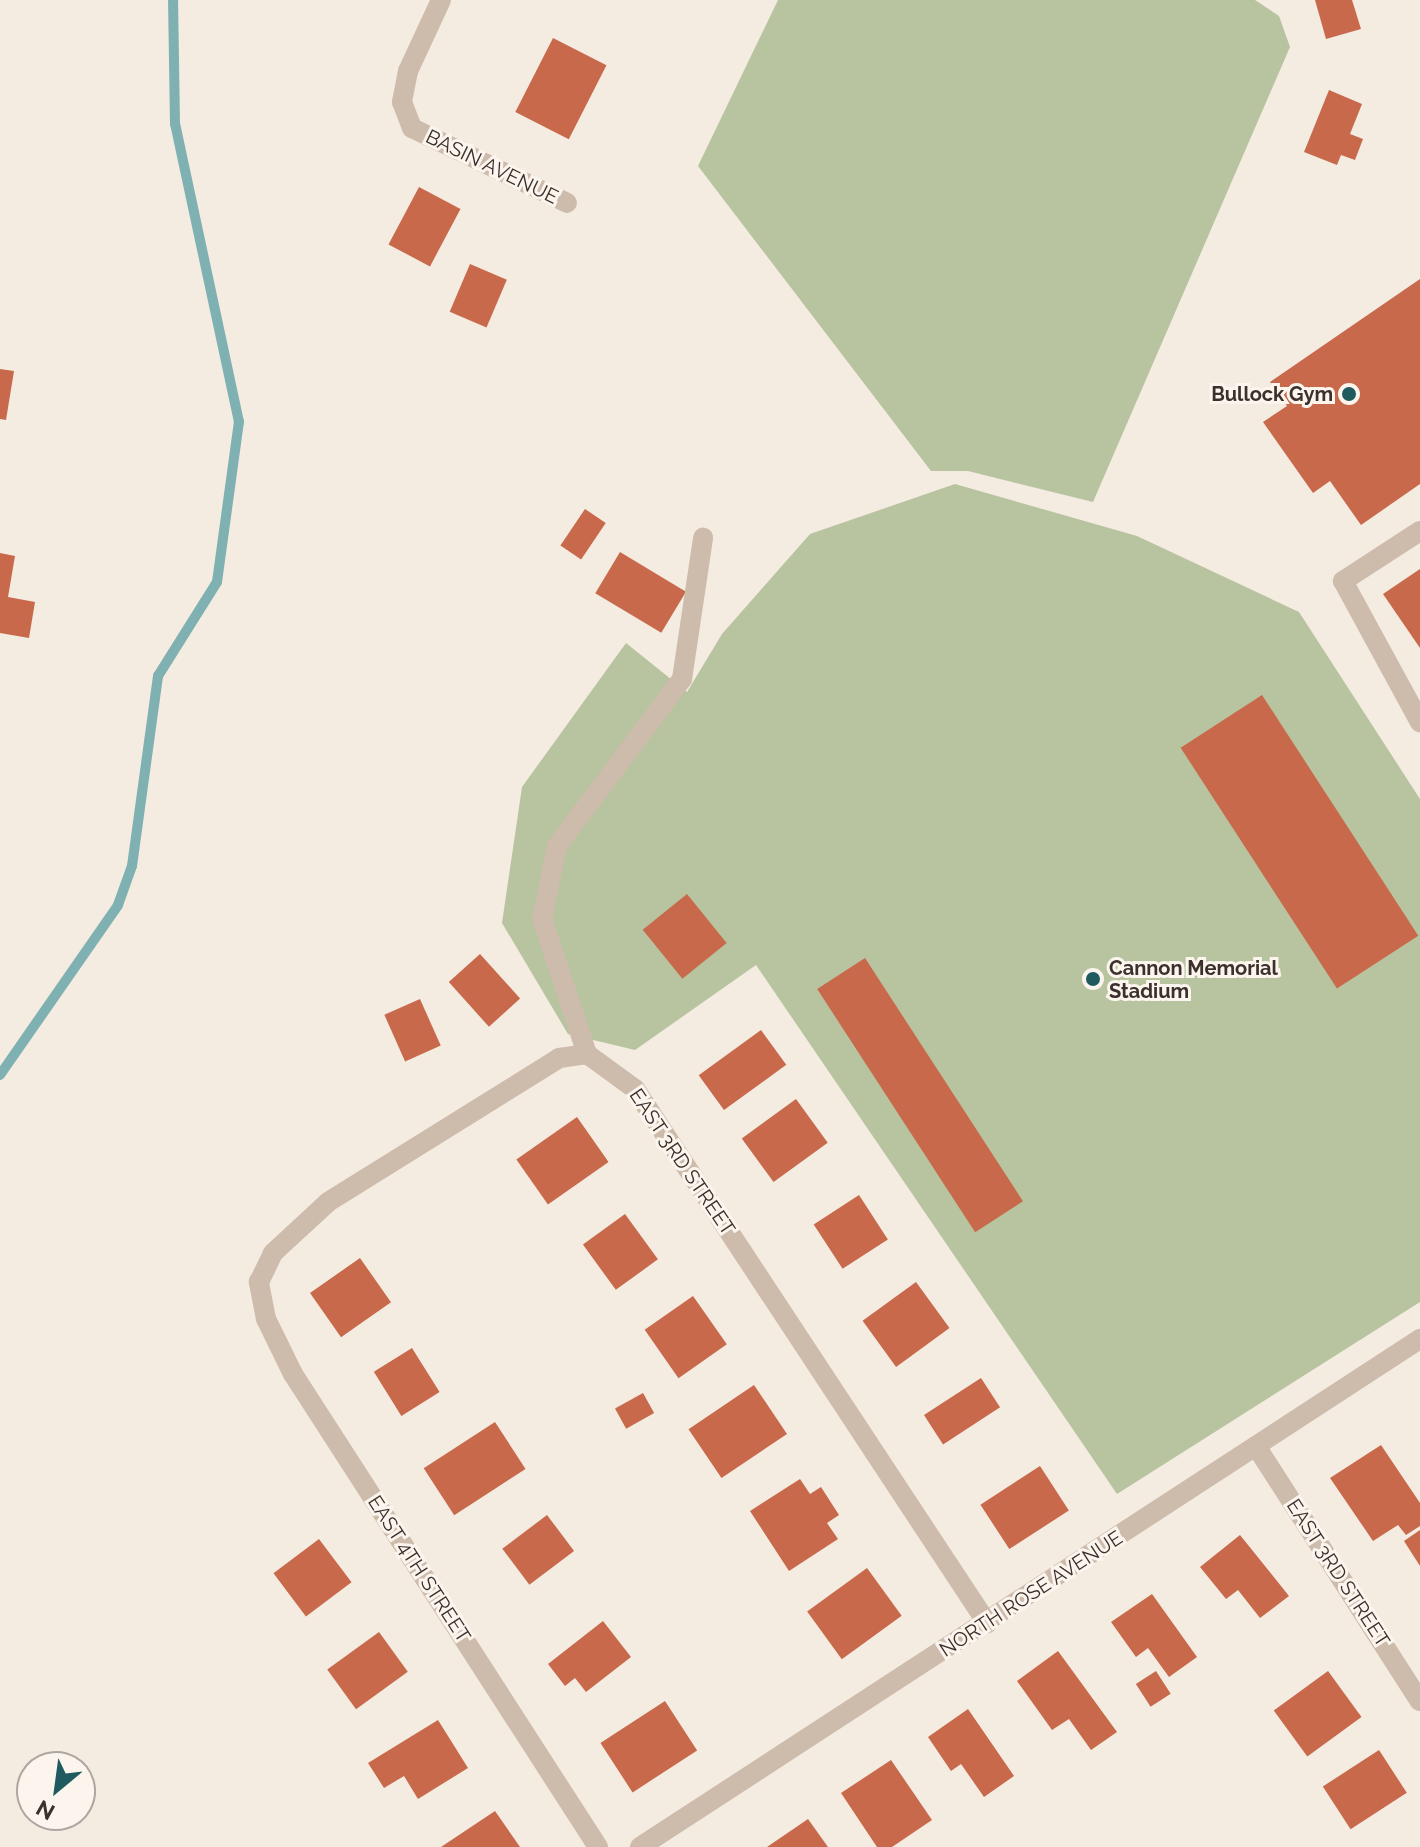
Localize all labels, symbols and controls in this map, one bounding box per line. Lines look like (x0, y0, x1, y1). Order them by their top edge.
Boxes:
street label: BASIN AVENUE (422, 124, 562, 210)
place label: Bullock Gym (1211, 382, 1333, 406)
marker: Bullock Gym (1340, 385, 1358, 403)
place label: Cannon Memorial Stadium (1109, 956, 1278, 1003)
marker: Cannon Memorial Stadium (1084, 970, 1102, 988)
street label: EAST 3RD STREET (624, 1084, 740, 1240)
street label: EAST 4TH STREET (362, 1491, 476, 1647)
street label: EAST 3RD STREET (1281, 1494, 1395, 1652)
street label: NORTH ROSE AVENUE (935, 1526, 1127, 1662)
north arrow (16, 1751, 96, 1831)
text: N (32, 1795, 59, 1826)

